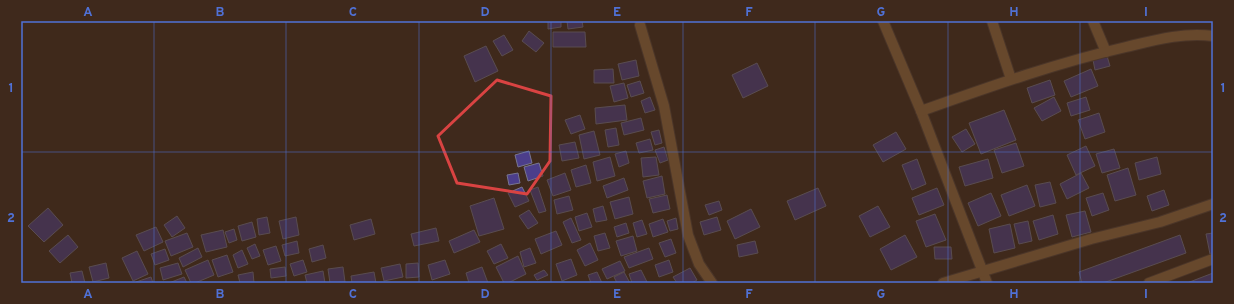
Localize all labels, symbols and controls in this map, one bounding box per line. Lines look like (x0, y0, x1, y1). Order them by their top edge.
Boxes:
text: A (83, 5, 93, 21)
text: B (216, 5, 225, 21)
text: C (349, 5, 357, 21)
text: D (480, 5, 490, 21)
text: E (613, 5, 621, 21)
text: F (745, 5, 753, 21)
text: G (877, 5, 886, 21)
text: H (1009, 5, 1019, 21)
text: I (1144, 5, 1148, 21)
text: 1 (8, 81, 14, 97)
text: 1 (1220, 81, 1226, 97)
text: 2 (7, 211, 15, 227)
text: 2 (1219, 211, 1227, 227)
text: A (83, 287, 93, 303)
text: B (216, 287, 225, 303)
text: C (349, 287, 357, 303)
text: D (480, 287, 490, 303)
text: E (613, 287, 621, 303)
text: F (745, 287, 753, 303)
text: G (877, 287, 886, 303)
text: H (1009, 287, 1019, 303)
text: I (1144, 287, 1148, 303)

